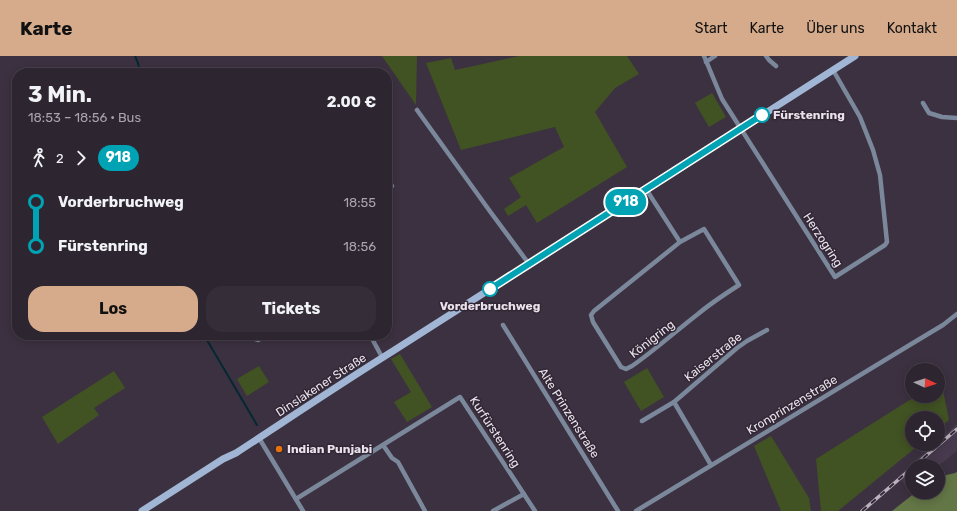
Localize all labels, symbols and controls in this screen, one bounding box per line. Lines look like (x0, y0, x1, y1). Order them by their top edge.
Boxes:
text: Karte (20, 17, 72, 40)
text: Start (695, 20, 728, 37)
text: Karte (750, 20, 784, 37)
text: Über uns (806, 20, 865, 37)
text: Kontakt (887, 20, 937, 37)
text: 3 Min. (28, 81, 92, 108)
text: 2.00 € (327, 93, 376, 111)
marker: Fürstenring (754, 107, 770, 123)
place label: Fürstenring (773, 108, 845, 122)
text: 18:53 – 18:56 · Bus (28, 110, 141, 125)
icon: walk (28, 147, 50, 169)
icon: forward (70, 147, 92, 169)
text: 918 (106, 149, 131, 166)
text: 2 (56, 151, 64, 166)
line badge: 918 (603, 189, 649, 215)
text: Vorderbruchweg (58, 193, 184, 211)
text: 918 (613, 193, 639, 210)
text: 18:55 (343, 195, 376, 210)
street label: Herzogring (800, 210, 846, 270)
text: Fürstenring (58, 237, 148, 255)
text: 18:56 (343, 239, 376, 254)
marker: Vorderbruchweg (482, 281, 498, 297)
button: Los (28, 286, 198, 332)
button: Tickets (206, 286, 376, 332)
place label: Vorderbruchweg (440, 299, 540, 313)
street label: Königring (627, 317, 677, 361)
street label: Kaiserstraße (681, 329, 745, 384)
street label: Dinslakener Straße (273, 350, 369, 419)
north arrow (905, 363, 945, 403)
map controls (905, 363, 945, 499)
street label: Alte Prinzenstraße (536, 365, 602, 461)
street label: Kronprinzenstraße (744, 372, 840, 438)
street label: Kurfürstenring (467, 394, 523, 470)
button: locate (905, 411, 945, 451)
place label: Indian Punjabi (287, 442, 372, 456)
marker: Indian Punjabi (274, 444, 284, 454)
button: layers (905, 459, 945, 499)

